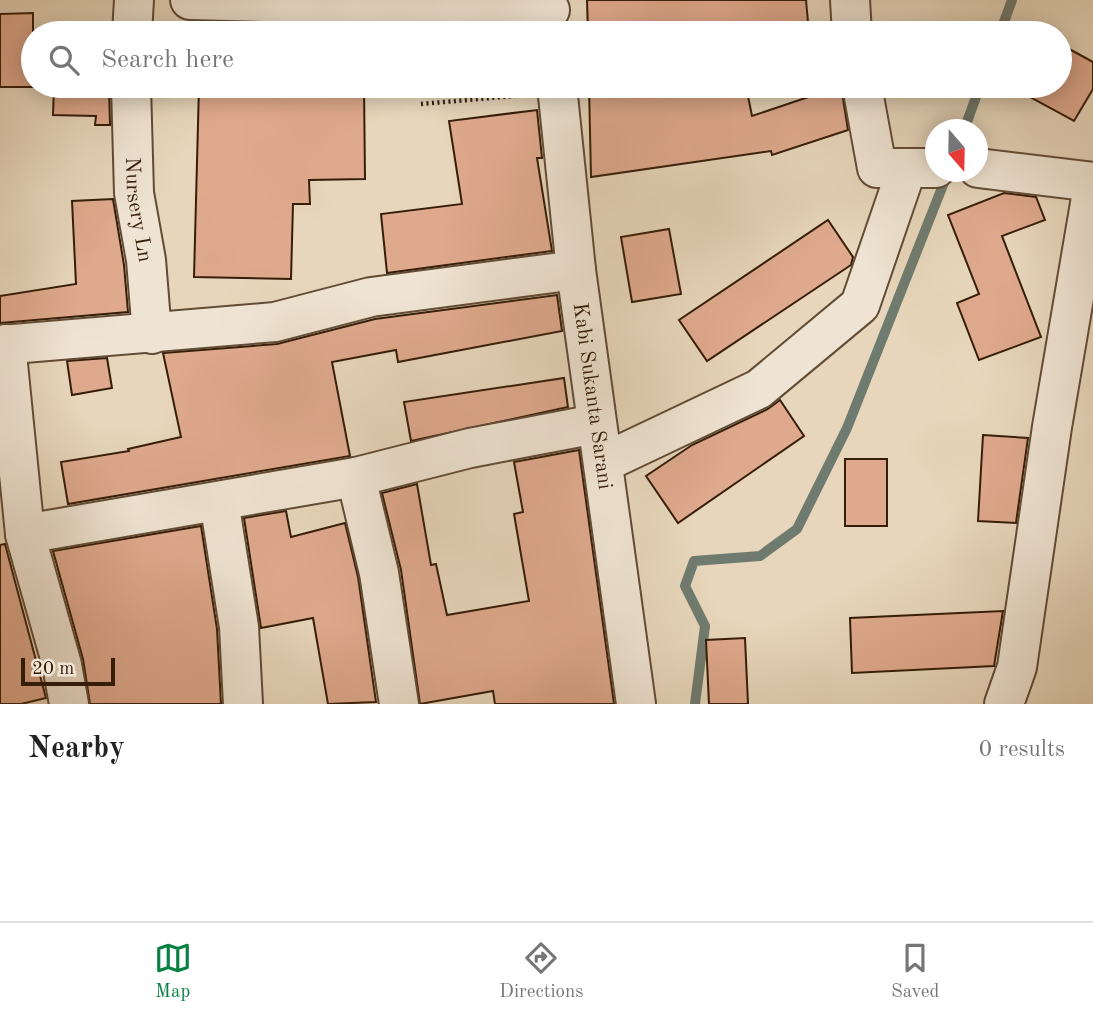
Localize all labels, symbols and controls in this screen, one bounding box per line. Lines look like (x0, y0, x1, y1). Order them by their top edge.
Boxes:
search box (21, 21, 1072, 98)
icon: search (45, 41, 83, 79)
text: Search here (101, 47, 234, 73)
north arrow (925, 119, 988, 182)
street label: Nursery Ln (121, 157, 155, 264)
street label: Kabi Sukanta Sarani (569, 301, 615, 491)
scale bar (21, 655, 116, 687)
text: 20 m (32, 660, 74, 679)
text: Nearby (28, 734, 125, 764)
text: 0 results (979, 738, 1065, 761)
tab: Map (154, 939, 192, 1004)
tab: Directions (499, 939, 584, 1004)
tab: Saved (891, 939, 939, 1004)

